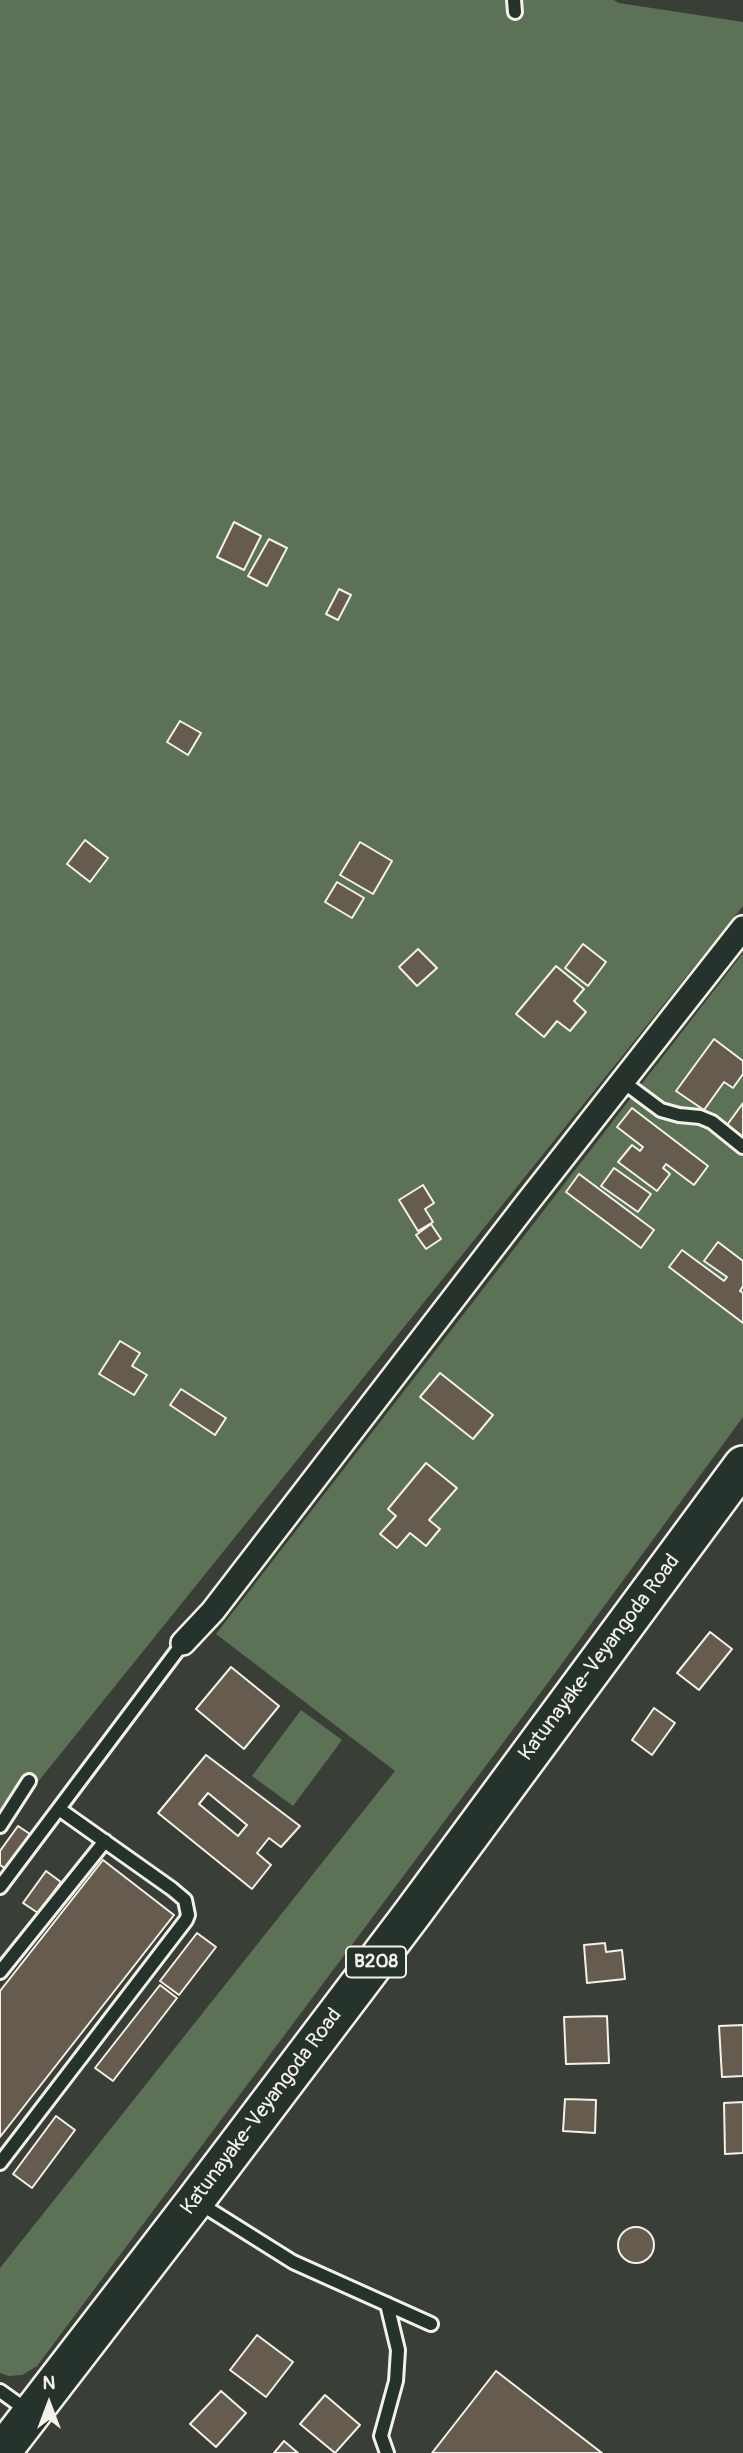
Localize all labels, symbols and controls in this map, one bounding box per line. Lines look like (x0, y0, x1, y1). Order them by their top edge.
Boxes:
street label: Katunayake-Veyangoda Road (514, 1550, 686, 1766)
road number: B208 (346, 1946, 406, 1978)
street label: Katunayake-Veyangoda Road (176, 2004, 348, 2220)
north arrow (14, 2369, 84, 2439)
text: N (43, 2371, 55, 2395)

